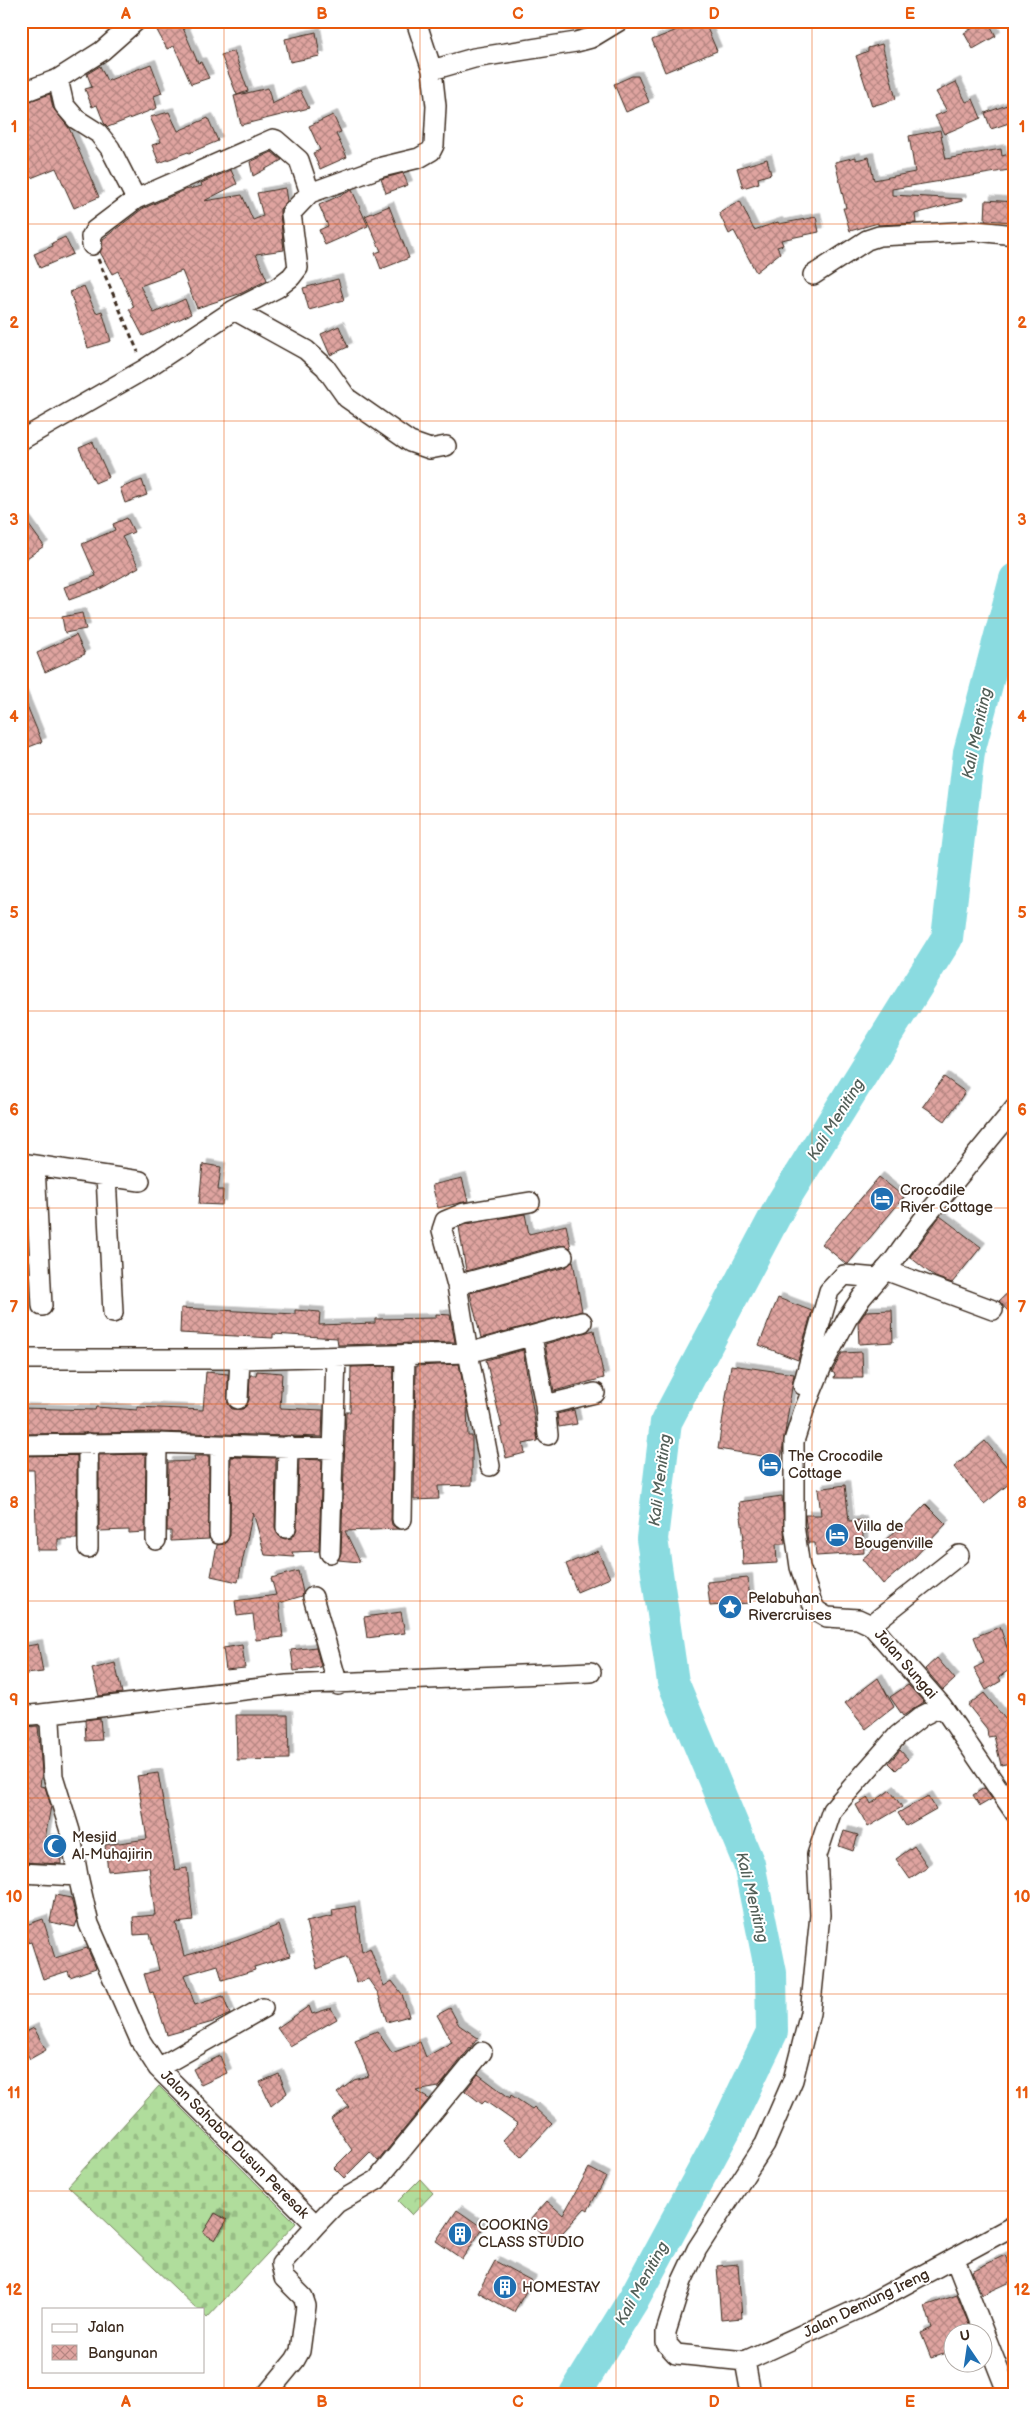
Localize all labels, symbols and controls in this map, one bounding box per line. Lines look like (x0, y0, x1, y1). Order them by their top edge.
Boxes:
text: A (120, 5, 131, 24)
text: B (316, 5, 328, 24)
text: C (512, 5, 524, 24)
text: D (708, 5, 720, 24)
text: E (905, 5, 915, 24)
text: 1 (11, 118, 17, 137)
text: 1 (1019, 118, 1025, 137)
text: 2 (9, 314, 19, 333)
text: 2 (1017, 314, 1027, 333)
text: 3 (9, 511, 19, 530)
text: 3 (1017, 511, 1027, 530)
water label: Kali Meniting (959, 686, 996, 781)
text: 4 (9, 708, 19, 727)
text: 4 (1017, 708, 1027, 727)
text: 5 (9, 904, 19, 923)
text: 5 (1017, 904, 1027, 923)
water label: Kali Meniting (804, 1075, 869, 1164)
text: 6 (9, 1101, 19, 1120)
text: 6 (1017, 1101, 1027, 1120)
place label: Crocodile River Cottage (900, 1181, 993, 1217)
hotel icon: Crocodile River Cottage (869, 1186, 895, 1212)
text: 7 (10, 1298, 19, 1317)
text: 7 (1018, 1298, 1027, 1317)
water label: Kali Meniting (645, 1433, 676, 1527)
place label: The Crocodile Cottage (788, 1447, 883, 1483)
hotel icon: The Crocodile Cottage (757, 1452, 783, 1478)
text: 8 (9, 1494, 19, 1513)
text: 8 (1017, 1494, 1027, 1513)
place label: Villa de Bougenville (854, 1517, 933, 1553)
hotel icon: Villa de Bougenville (824, 1522, 850, 1548)
place label: Pelabuhan Rivercruises (748, 1589, 832, 1625)
place icon: Pelabuhan Rivercruises (717, 1594, 743, 1620)
street label: Jalan Sungai (870, 1625, 941, 1703)
text: 9 (9, 1691, 19, 1710)
text: 9 (1017, 1691, 1027, 1710)
place label: Mesjid Al-Muhajirin (72, 1828, 153, 1864)
mosque icon: Mesjid Al-Muhajirin (42, 1833, 68, 1859)
water label: Kali Meniting (731, 1850, 772, 1945)
text: 10 (6, 1888, 22, 1907)
text: 10 (1014, 1888, 1030, 1907)
street label: Jalan Sahabat Dusun Peresak (156, 2066, 313, 2223)
text: 11 (7, 2084, 21, 2103)
text: 11 (1015, 2084, 1029, 2103)
place label: COOKING CLASS STUDIO (478, 2216, 584, 2252)
building icon: COOKING CLASS STUDIO (447, 2221, 473, 2247)
water label: Kali Meniting (612, 2239, 673, 2329)
street label: Jalan Demung Ireng (800, 2265, 932, 2342)
building icon: HOMESTAY (492, 2274, 518, 2300)
place label: HOMESTAY (522, 2278, 600, 2297)
text: 12 (6, 2281, 23, 2300)
text: 12 (1014, 2281, 1031, 2300)
legend (42, 2308, 205, 2372)
text: Jalan (88, 2318, 124, 2337)
north arrow (944, 2322, 994, 2372)
text: U (958, 2326, 972, 2345)
text: Bangunan (88, 2344, 158, 2363)
text: A (120, 2393, 131, 2412)
text: B (316, 2393, 328, 2412)
text: C (512, 2393, 524, 2412)
text: D (708, 2393, 720, 2412)
text: E (905, 2393, 915, 2412)

